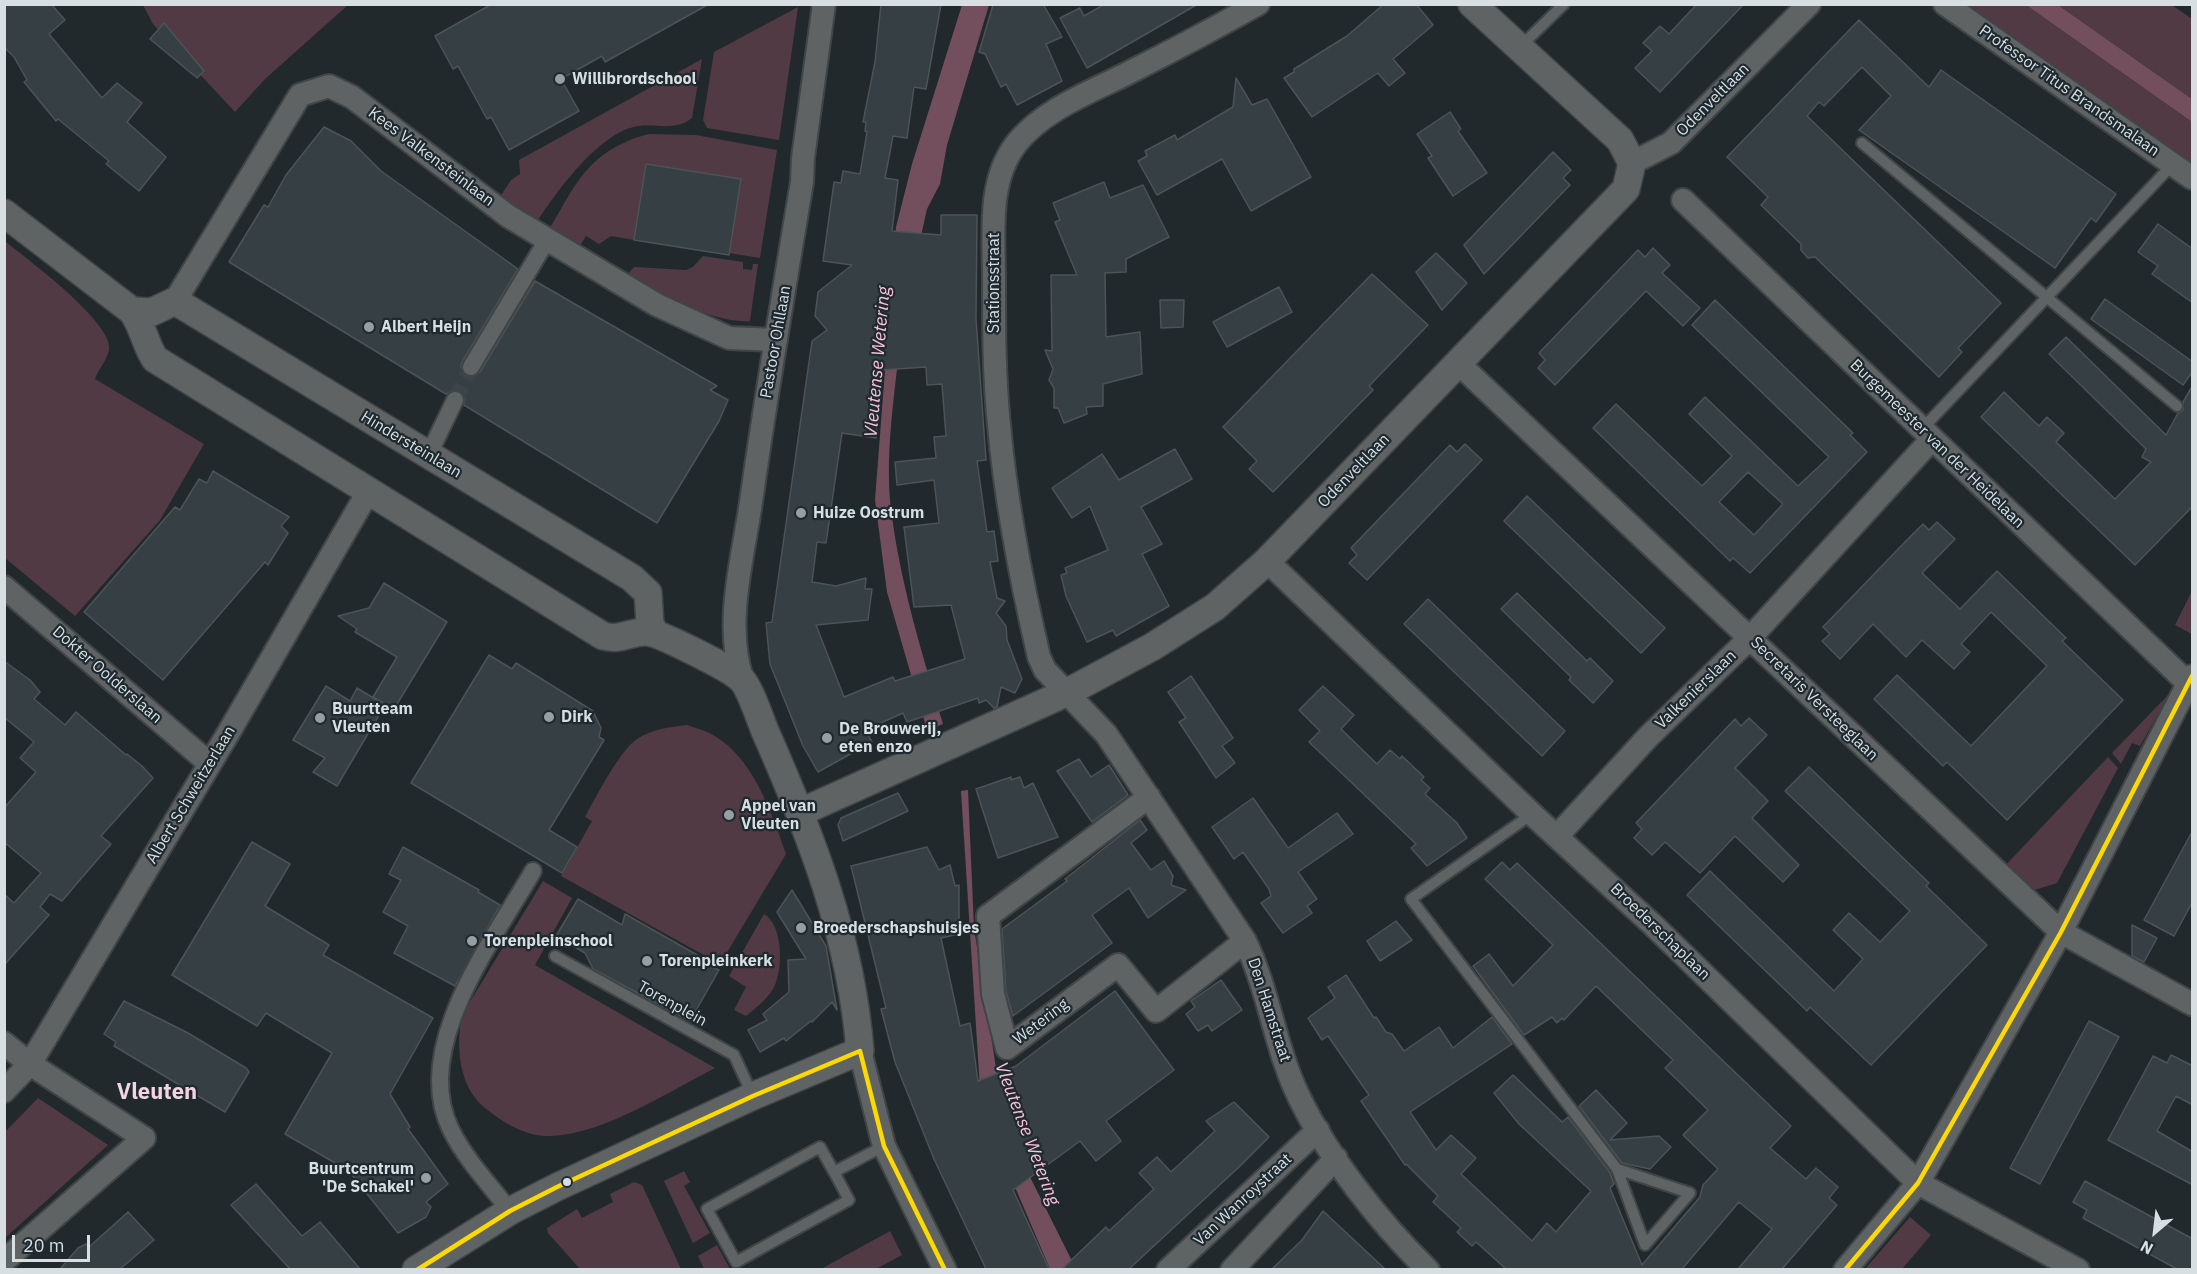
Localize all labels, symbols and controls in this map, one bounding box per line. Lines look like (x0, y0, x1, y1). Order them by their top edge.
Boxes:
street label: Professor Titus Brandsmalaan (1975, 21, 2163, 161)
street label: Odenveltlaan (1673, 60, 1753, 140)
place label: Willibrordschool (572, 69, 696, 89)
marker: Willibrordschool (553, 72, 567, 86)
street label: Kees Valkensteinlaan (364, 103, 498, 211)
street label: Stationsstraat (984, 233, 1004, 333)
street label: Pastoor Ohllaan (757, 284, 795, 400)
water label: Vleutense Wetering (861, 286, 895, 438)
place label: Albert Heijn (381, 317, 471, 337)
marker: Albert Heijn (362, 320, 376, 334)
street label: Burgemeester van der Heidelaan (1846, 356, 2028, 532)
street label: Hindersteinlaan (357, 407, 465, 483)
street label: Odenveltlaan (1314, 430, 1394, 512)
place label: Huize Oostrum (813, 503, 924, 523)
marker: Huize Oostrum (794, 506, 808, 520)
street label: Dokter Oolderslaan (48, 622, 166, 728)
street label: Secretaris Versteeglaan (1746, 633, 1882, 765)
street label: Valkenierslaan (1652, 647, 1740, 733)
place label: Buurtteam Vleuten (332, 699, 413, 737)
place label: Dirk (561, 707, 592, 727)
marker: Dirk (542, 710, 556, 724)
marker: Buurtteam Vleuten (313, 711, 327, 725)
place label: De Brouwerij, eten enzo (839, 719, 941, 757)
street label: Albert Schweitzerlaan (142, 723, 240, 867)
marker: De Brouwerij, eten enzo (820, 731, 834, 745)
place label: Appel van Vleuten (741, 796, 816, 834)
marker: Appel van Vleuten (722, 808, 736, 822)
street label: Broederschaplaan (1606, 880, 1714, 984)
place label: Broederschapshuisjes (813, 918, 979, 938)
marker: Broederschapshuisjes (794, 921, 808, 935)
place label: Torenpleinschool (484, 931, 613, 951)
marker: Torenpleinschool (465, 934, 479, 948)
place label: Torenpleinkerk (659, 951, 772, 971)
marker: Torenpleinkerk (640, 954, 654, 968)
street label: Den Hamstraat (1243, 956, 1295, 1064)
street label: Torenplein (634, 977, 710, 1031)
street label: Wetering (1009, 995, 1073, 1049)
water label: Vleutense Wetering (990, 1059, 1064, 1209)
district label: Vleuten (117, 1080, 197, 1106)
street label: Van Wanroystraat (1190, 1150, 1296, 1250)
place label: Buurtcentrum 'De Schakel' (309, 1159, 414, 1197)
marker: Buurtcentrum 'De Schakel' (419, 1171, 433, 1185)
unlabelled marker (561, 1176, 573, 1188)
north arrow (2125, 1202, 2185, 1262)
scale bar (15, 1223, 93, 1261)
text: 20 m (23, 1234, 65, 1257)
text: N (2137, 1236, 2156, 1259)

